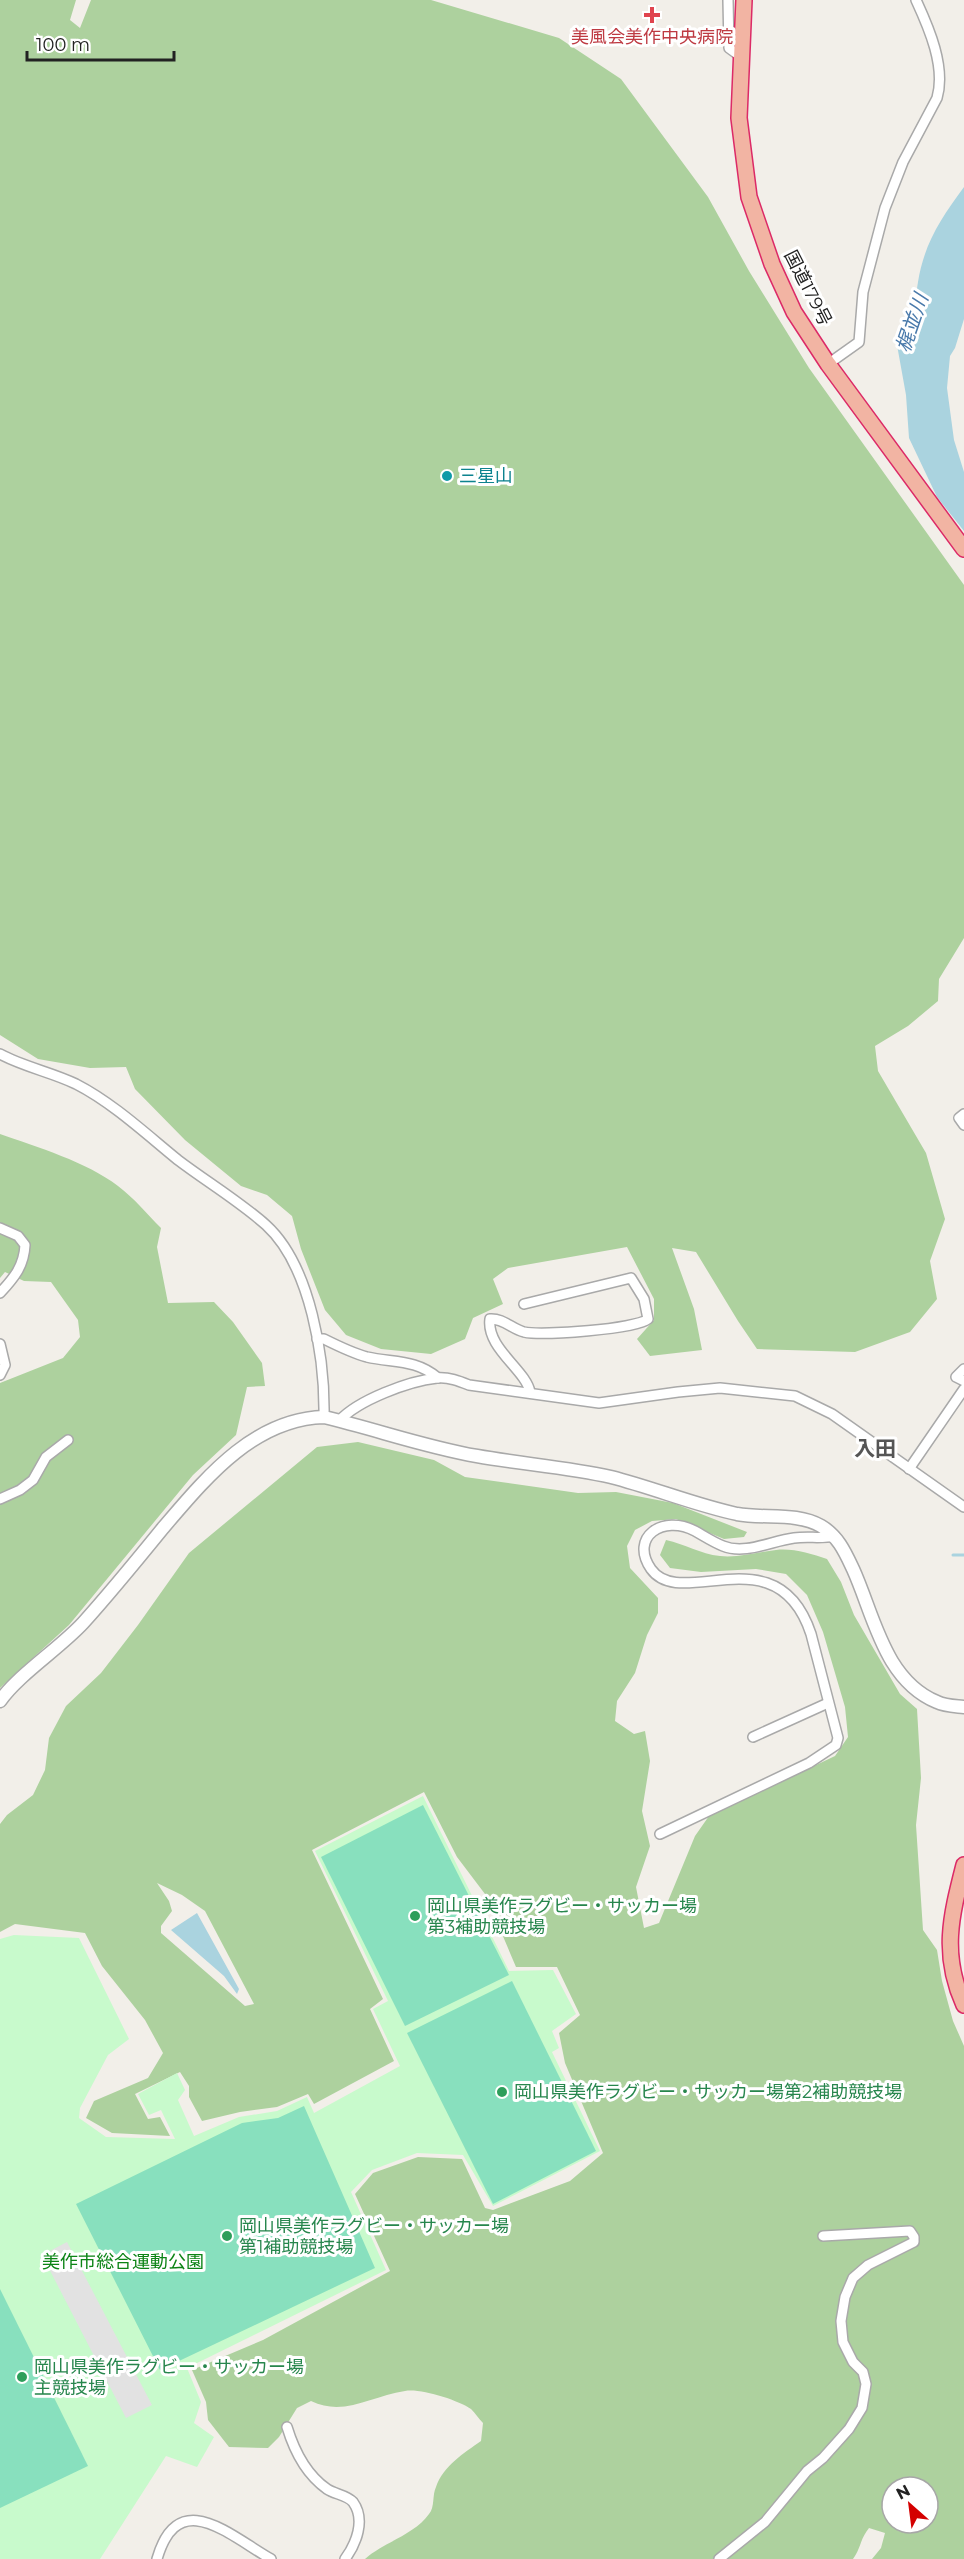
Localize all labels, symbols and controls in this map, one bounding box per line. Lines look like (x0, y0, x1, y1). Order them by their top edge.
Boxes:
marker: 美風会美作中央病院 (643, 6, 661, 24)
scale bar (27, 24, 174, 62)
place label: 美風会美作中央病院 (571, 26, 733, 48)
text: 100 m (36, 34, 90, 56)
street label: 国道179号 (780, 246, 836, 330)
water label: 梶並川 (891, 289, 934, 355)
place label: 三星山 (459, 465, 513, 487)
marker: 三星山 (440, 469, 454, 483)
district label: 入田 (854, 1436, 896, 1461)
place label: 岡山県美作ラグビー・サッカー場 第3補助競技場 (427, 1895, 697, 1938)
marker: 岡山県美作ラグビー・サッカー場 第3補助競技場 (408, 1909, 422, 1923)
place label: 岡山県美作ラグビー・サッカー場第2補助競技場 (514, 2081, 902, 2103)
marker: 岡山県美作ラグビー・サッカー場第2補助競技場 (495, 2085, 509, 2099)
place label: 岡山県美作ラグビー・サッカー場 第1補助競技場 (239, 2215, 509, 2258)
marker: 岡山県美作ラグビー・サッカー場 第1補助競技場 (220, 2229, 234, 2243)
park label: 美作市総合運動公園 (42, 2251, 204, 2273)
place label: 岡山県美作ラグビー・サッカー場 主競技場 (34, 2356, 304, 2399)
marker: 岡山県美作ラグビー・サッカー場 主競技場 (15, 2370, 29, 2384)
north arrow (880, 2475, 940, 2535)
text: N (893, 2481, 913, 2504)

